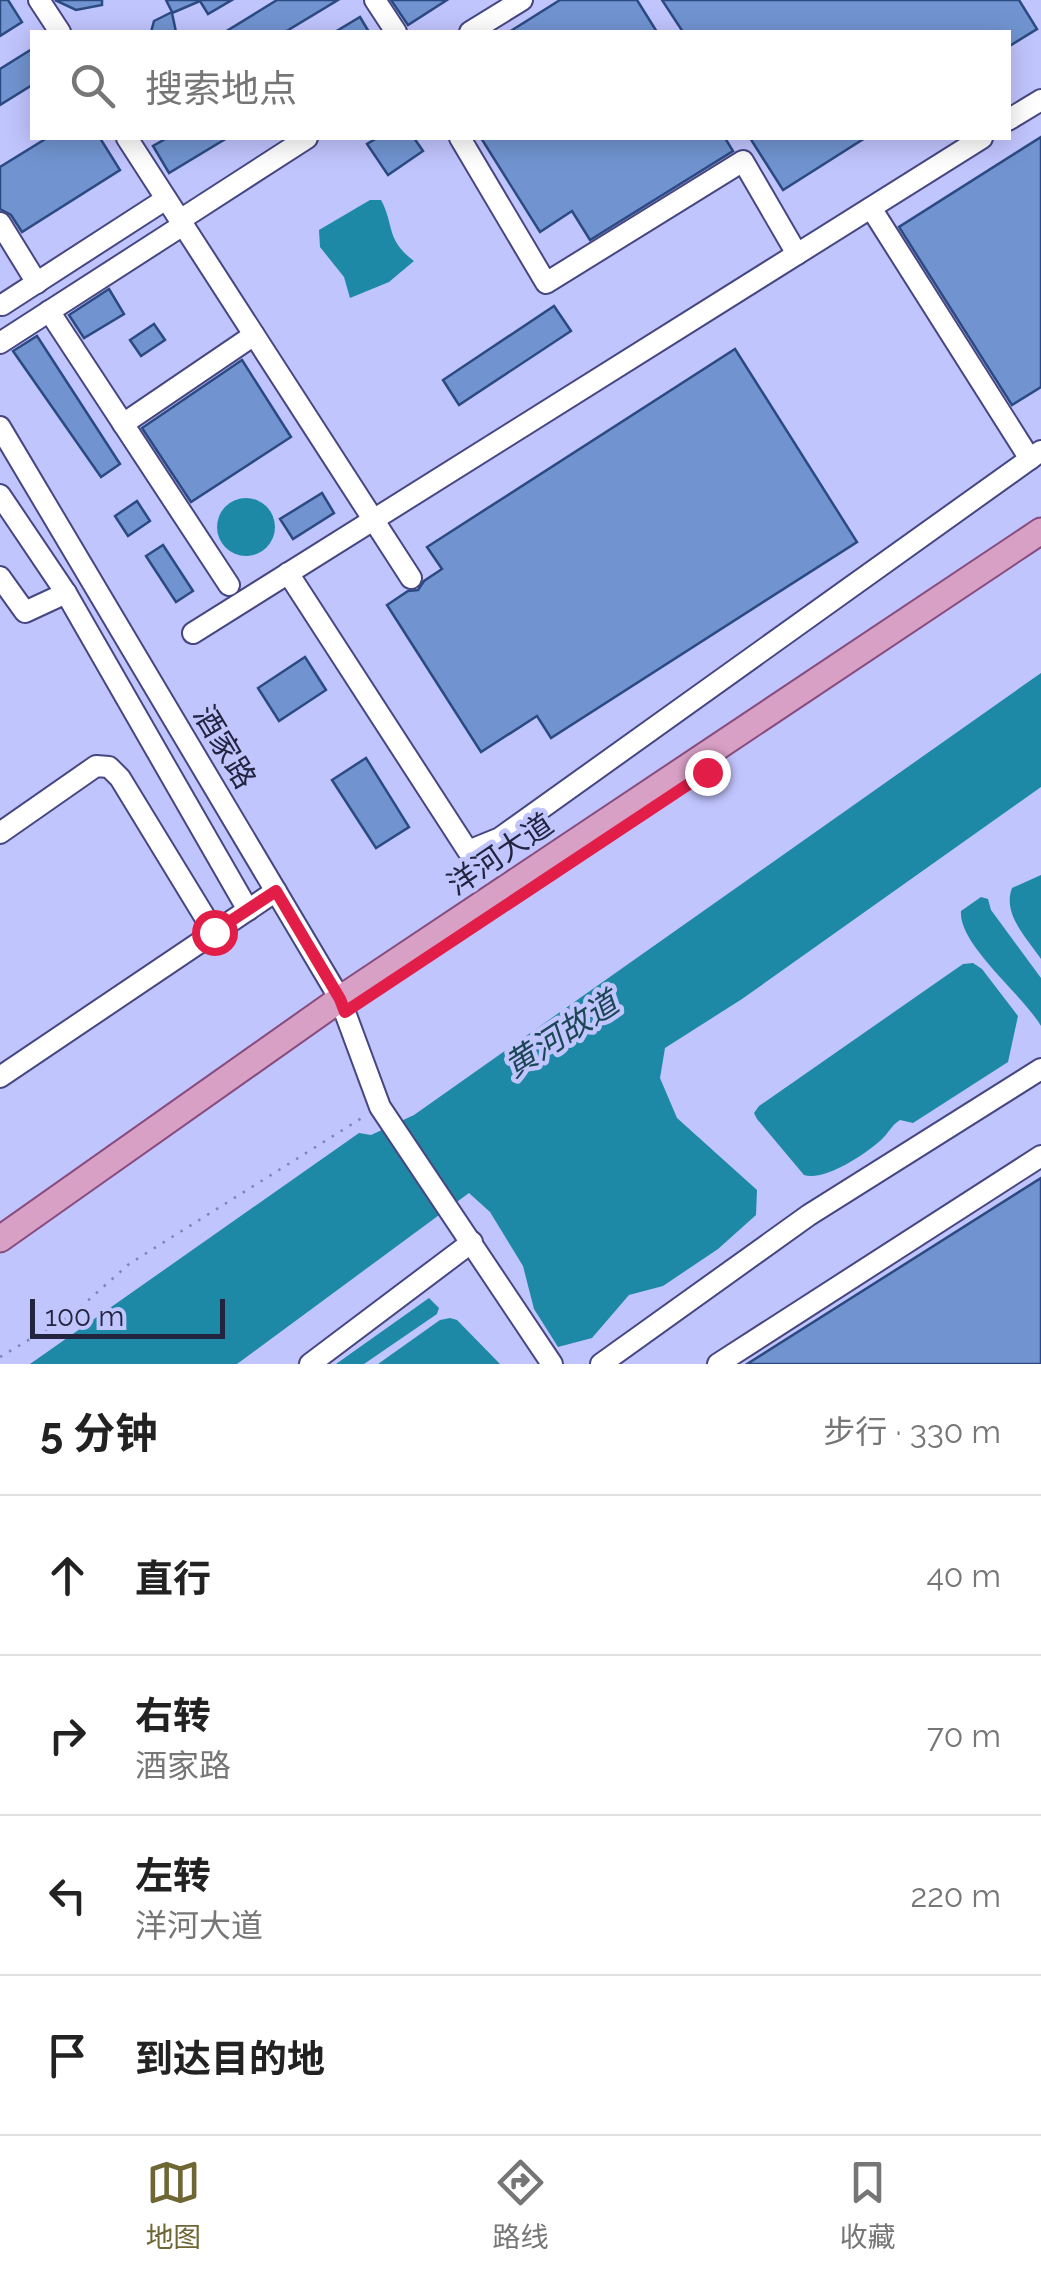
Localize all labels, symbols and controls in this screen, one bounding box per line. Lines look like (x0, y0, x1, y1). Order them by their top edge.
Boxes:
search box (30, 30, 1011, 140)
icon: search (65, 58, 120, 113)
text: 搜索地点 (145, 66, 297, 111)
street label: 酒家路 (187, 699, 263, 795)
route end (685, 750, 731, 796)
street label: 洋河大道 (440, 806, 560, 902)
route start (192, 910, 238, 956)
water label: 黄河故道 (497, 981, 628, 1084)
scale bar (30, 1294, 225, 1338)
text: 100 m (45, 1300, 124, 1333)
text: 5 分钟 (40, 1409, 157, 1458)
text: 步行 · 330 m (823, 1413, 1001, 1450)
icon: ahead (40, 1548, 95, 1603)
text: 直行 (135, 1556, 211, 1601)
text: 40 m (926, 1557, 1001, 1594)
text: 右转 (135, 1693, 211, 1738)
icon: right (40, 1708, 95, 1763)
text: 70 m (927, 1717, 1001, 1754)
text: 酒家路 (135, 1747, 231, 1784)
text: 左转 (135, 1853, 211, 1898)
icon: left (40, 1868, 95, 1923)
text: 220 m (911, 1877, 1001, 1914)
text: 洋河大道 (135, 1907, 263, 1944)
icon: arrive (40, 2028, 95, 2083)
text: 到达目的地 (135, 2036, 325, 2081)
tab: 地图 (145, 2155, 202, 2255)
tab: 路线 (492, 2155, 549, 2255)
tab: 收藏 (839, 2155, 896, 2255)

